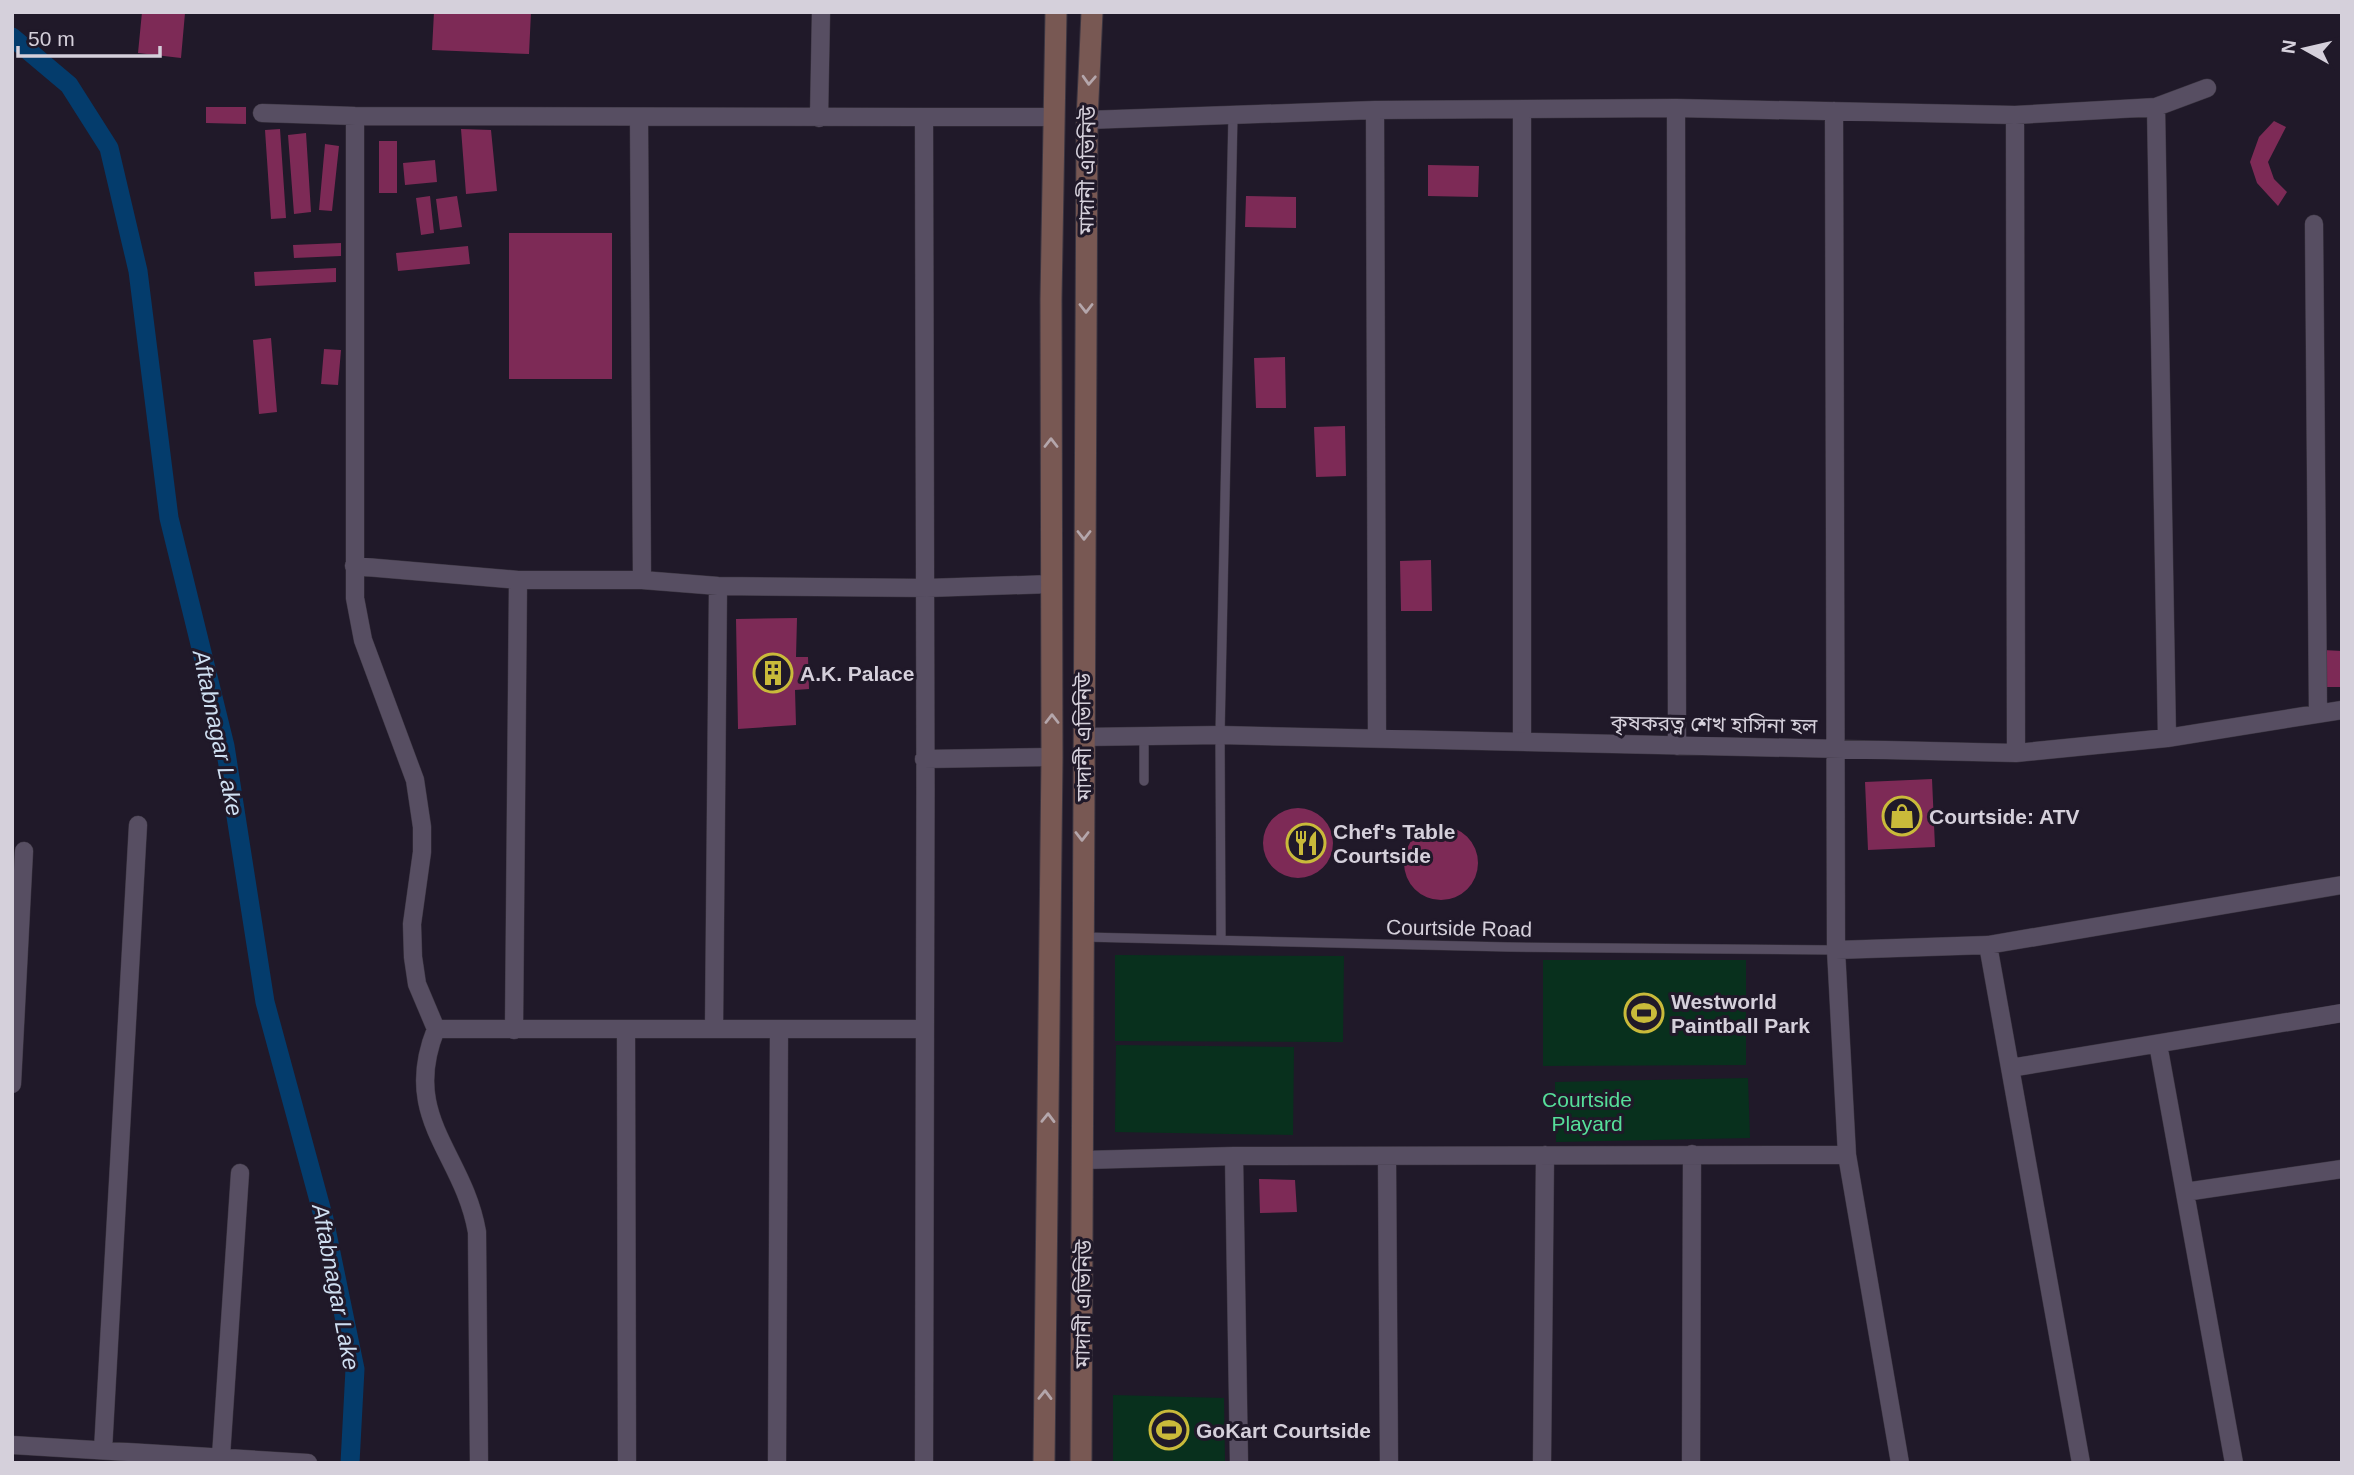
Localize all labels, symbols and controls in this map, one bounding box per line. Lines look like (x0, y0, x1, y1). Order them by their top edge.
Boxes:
scale bar (18, 14, 159, 58)
north arrow (2270, 14, 2340, 84)
text: 50 m (28, 27, 75, 50)
text: N (2277, 38, 2300, 55)
one-way arrow (1082, 75, 1097, 86)
street label: মাদানী এভিনিউ (1074, 104, 1100, 235)
one-way arrow (1078, 303, 1094, 314)
one-way arrow (1043, 437, 1059, 447)
one-way arrow (1076, 531, 1092, 541)
water label: Aftabnagar Lake (187, 646, 248, 818)
building icon: A.K. Palace (752, 652, 794, 694)
place label: A.K. Palace (800, 662, 914, 685)
street label: মাদানী এভিনিউ (1072, 672, 1095, 802)
street label: কৃষকরত্ন শেখ হাসিনা হল (1609, 711, 1818, 739)
one-way arrow (1044, 713, 1060, 724)
shop icon: Courtside: ATV (1881, 795, 1923, 837)
place label: Courtside: ATV (1929, 805, 2080, 828)
place label: Chef's Table Courtside (1333, 820, 1455, 867)
restaurant icon: Chef's Table Courtside (1285, 822, 1327, 864)
one-way arrow (1075, 831, 1090, 842)
street label: Courtside Road (1386, 915, 1532, 941)
place label: Westworld Paintball Park (1671, 990, 1810, 1037)
sports icon: Westworld Paintball Park (1623, 992, 1665, 1034)
park label: Courtside Playard (1542, 1088, 1632, 1135)
one-way arrow (1040, 1112, 1055, 1123)
water label: Aftabnagar Lake (307, 1200, 365, 1372)
street label: মাদানী এভিনিউ (1070, 1238, 1096, 1369)
one-way arrow (1037, 1389, 1053, 1399)
sports icon: GoKart Courtside (1148, 1409, 1190, 1451)
place label: GoKart Courtside (1196, 1419, 1371, 1442)

